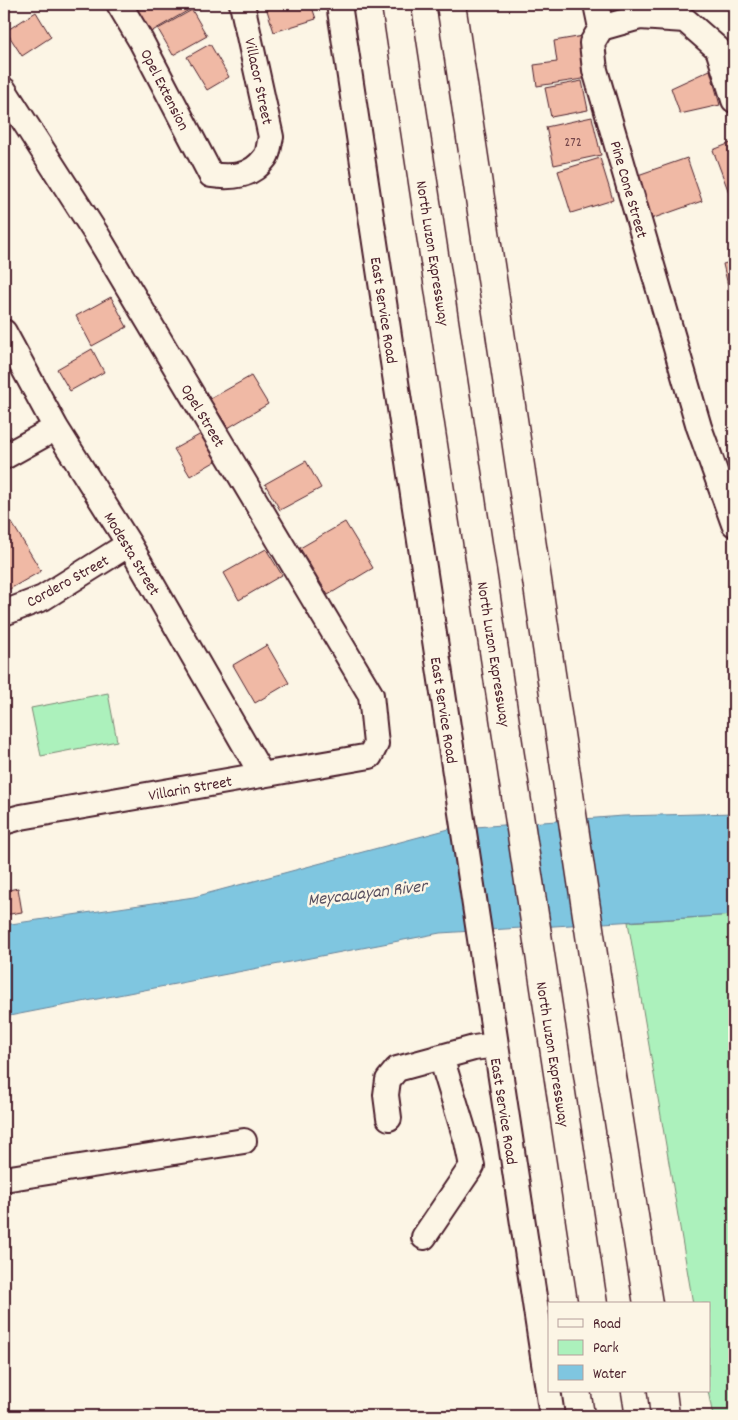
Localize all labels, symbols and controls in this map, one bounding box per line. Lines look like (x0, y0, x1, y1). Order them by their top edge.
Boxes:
street label: Villacor Street (237, 36, 278, 127)
street label: Opel Extension (133, 45, 194, 135)
house number: 272 (564, 133, 582, 153)
street label: Pine Cone Street (603, 138, 652, 241)
street label: North Luzon Expressway (409, 179, 454, 328)
street label: East Service Road (363, 255, 402, 365)
street label: Opel Street (174, 380, 230, 452)
street label: Modesta Street (97, 508, 165, 600)
street label: Cordero Street (23, 550, 114, 614)
street label: North Luzon Expressway (470, 580, 515, 729)
street label: East Service Road (423, 655, 462, 765)
street label: Villarin Street (147, 771, 234, 808)
water label: Meycauayan River (306, 874, 431, 914)
street label: North Luzon Expressway (529, 980, 574, 1129)
street label: East Service Road (483, 1056, 522, 1166)
legend (548, 1302, 710, 1392)
text: Road (593, 1314, 621, 1336)
text: Park (593, 1338, 619, 1360)
text: Water (593, 1364, 627, 1386)

